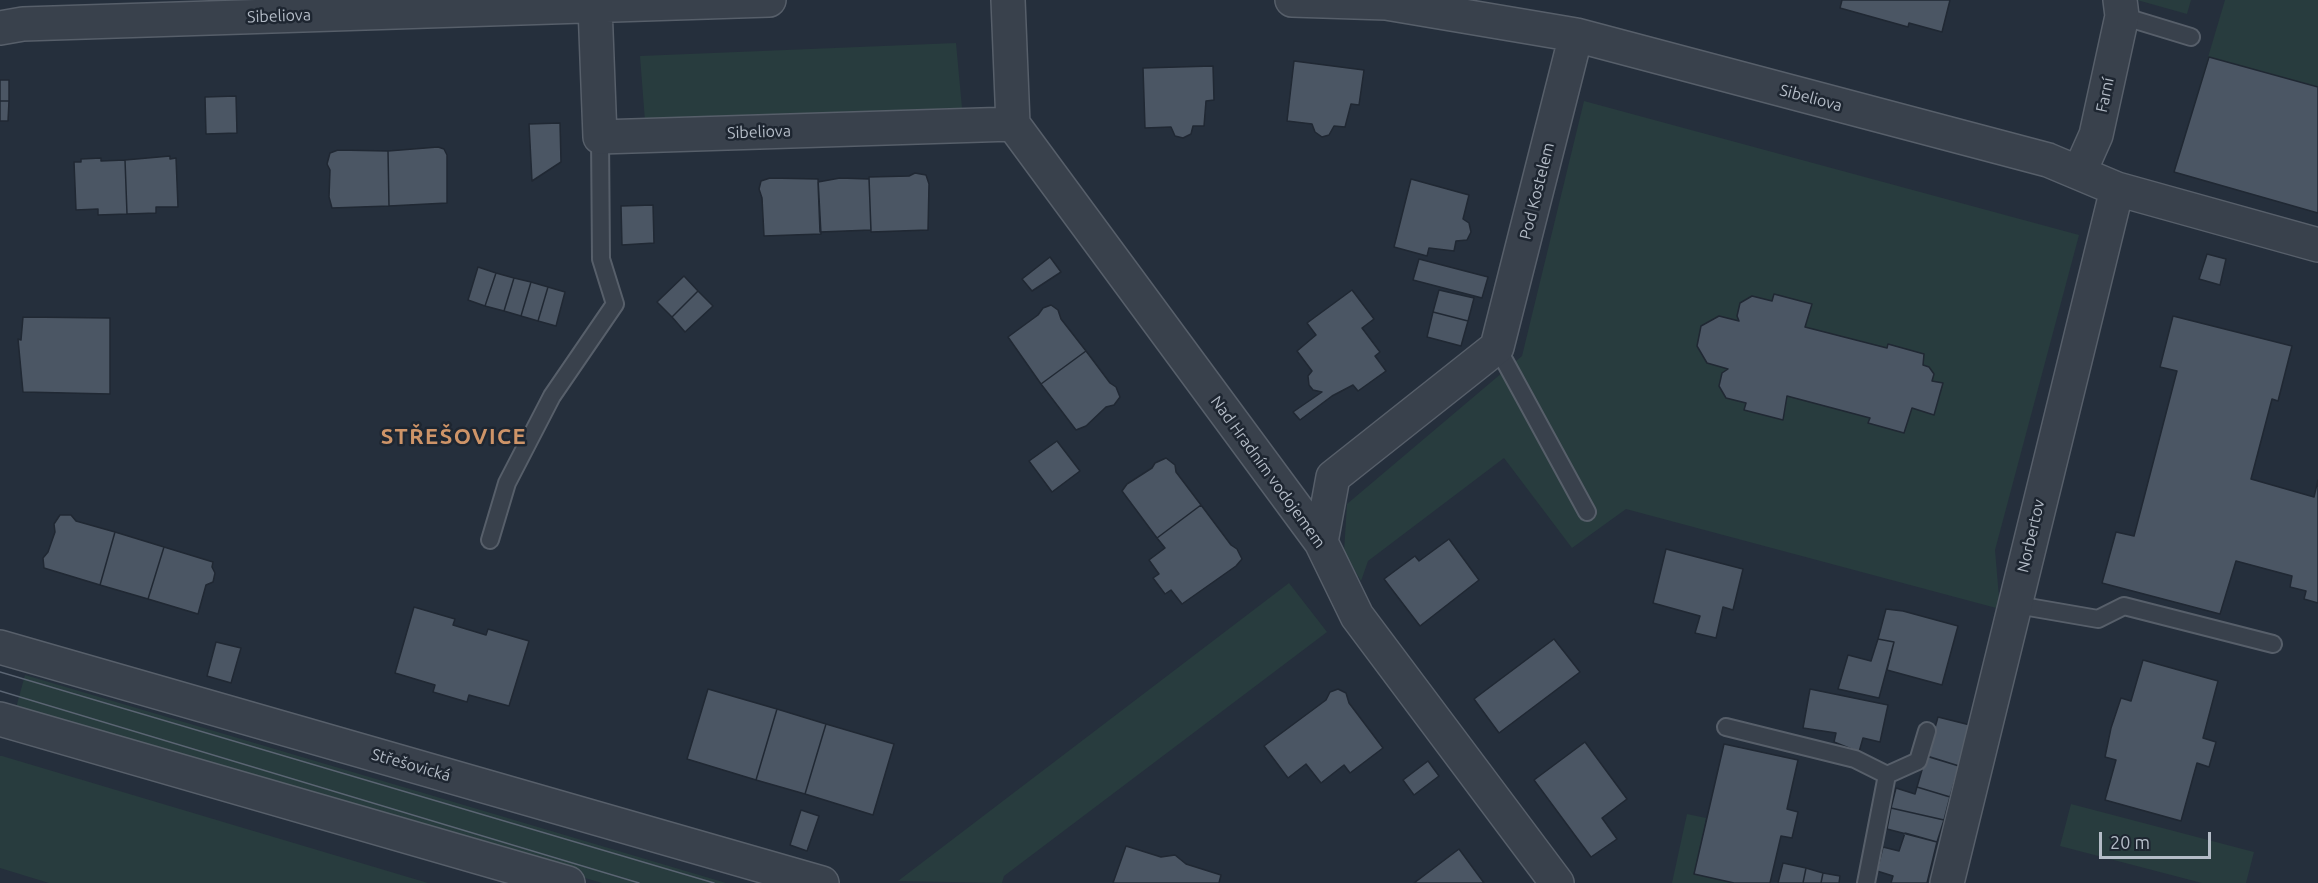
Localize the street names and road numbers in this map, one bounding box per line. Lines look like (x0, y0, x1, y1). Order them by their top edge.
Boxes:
street label: Sibeliova (247, 5, 311, 27)
street label: Farní (2092, 76, 2118, 114)
street label: Sibeliova (1778, 80, 1844, 116)
street label: Sibeliova (727, 121, 791, 143)
street label: Pod Kostelem (1516, 140, 1558, 242)
street label: Nad Hradním vodojemem (1206, 392, 1330, 552)
street label: Norbertov (2013, 498, 2049, 574)
street label: Střešovická (369, 745, 453, 785)

